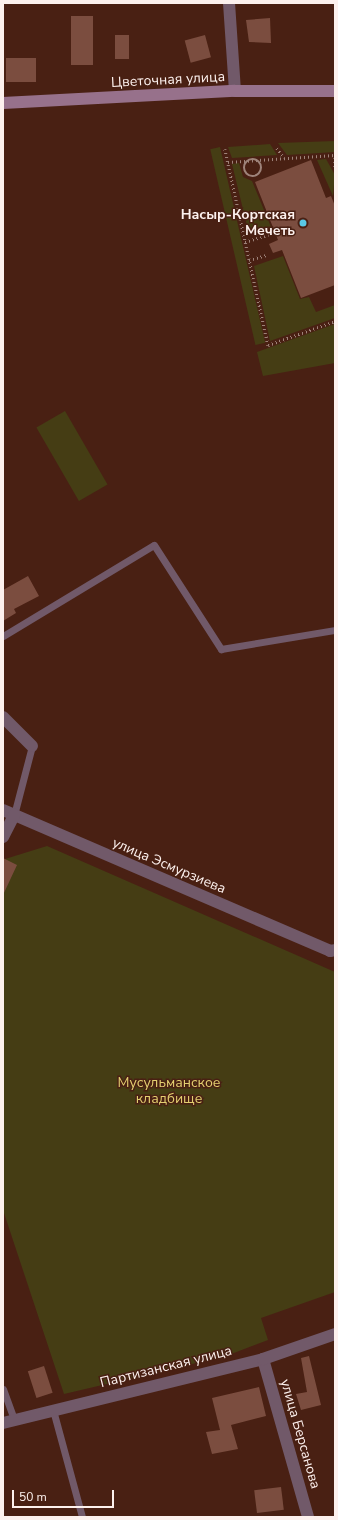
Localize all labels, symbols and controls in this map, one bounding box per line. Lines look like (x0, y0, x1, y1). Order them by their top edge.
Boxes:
street label: Цветочная улица (111, 69, 225, 91)
place label: Насыр-Кортская Мечеть (181, 207, 295, 240)
marker: Насыр-Кортская Мечеть (298, 218, 308, 228)
street label: улица Эсмурзиева (110, 835, 228, 897)
park label: Мусульманское кладбище (118, 1075, 220, 1108)
street label: Партизанская улица (98, 1342, 234, 1392)
street label: улица Берсанова (276, 1377, 324, 1491)
scale bar (14, 1482, 116, 1508)
text: 50 m (19, 1489, 47, 1505)

